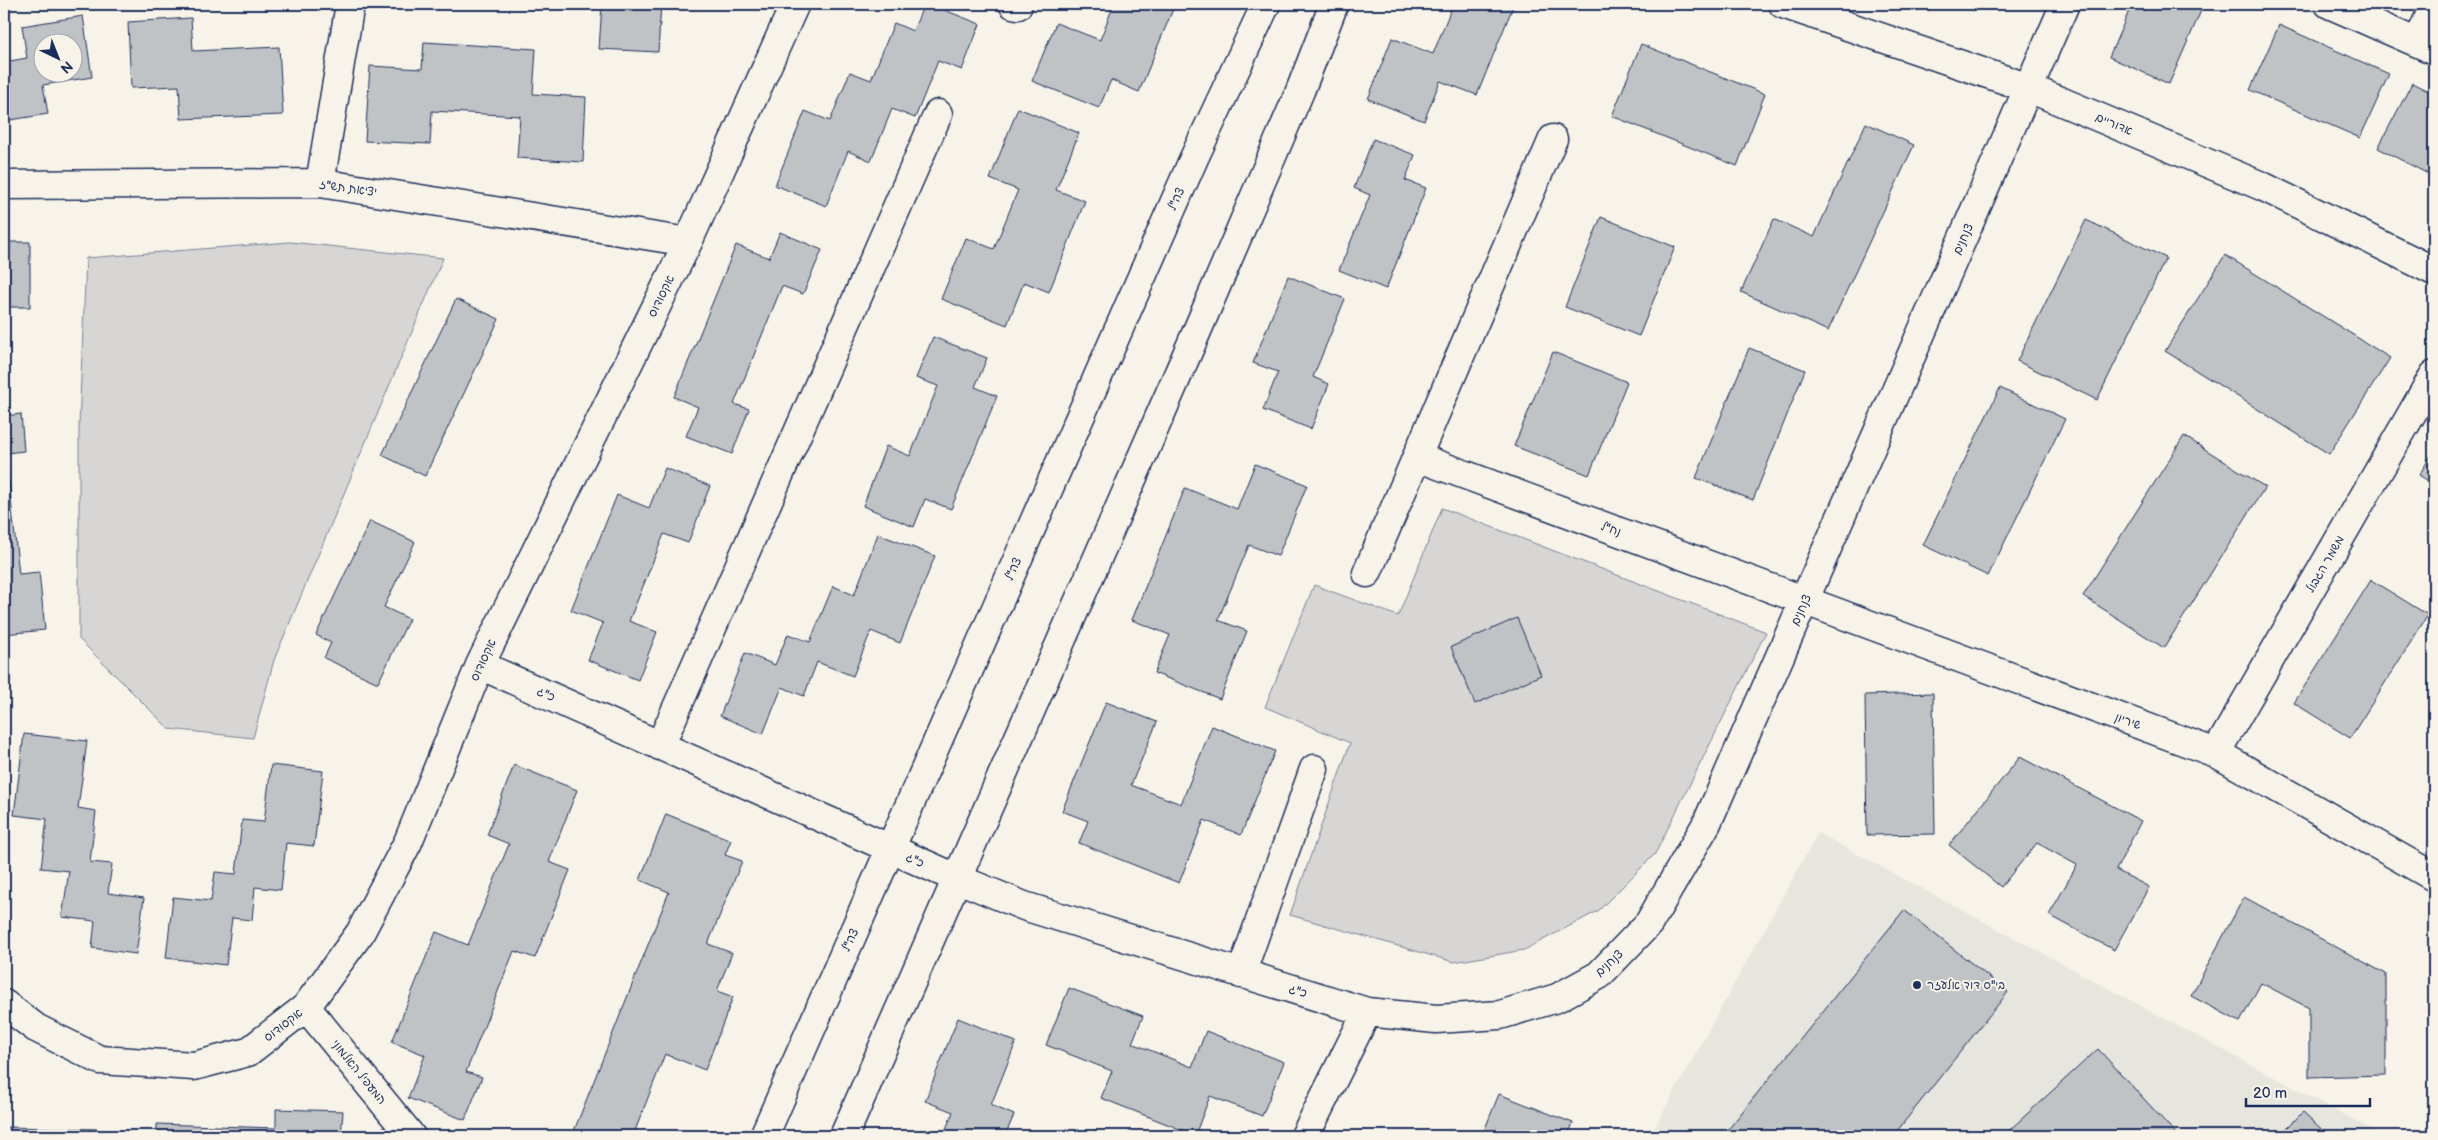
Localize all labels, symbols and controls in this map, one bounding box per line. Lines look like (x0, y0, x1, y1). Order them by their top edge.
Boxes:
north arrow (32, 32, 82, 82)
text: N (57, 57, 76, 77)
street label: אדוריים (2093, 110, 2135, 139)
street label: יציאת תש"ז (318, 177, 378, 200)
street label: צה"ל (1165, 185, 1188, 213)
street label: צנחנים (1950, 221, 1977, 257)
street label: אקסודוס (645, 272, 678, 320)
street label: נח"ל (1599, 519, 1623, 540)
street label: משמר הגבול (2303, 533, 2348, 596)
street label: צה"ל (1002, 555, 1025, 583)
street label: צנחנים (1788, 592, 1815, 628)
street label: אקסודוס (467, 636, 500, 684)
street label: כ"ג (534, 684, 558, 705)
street label: שיריון (2113, 710, 2143, 733)
street label: כ"ג (903, 850, 927, 871)
street label: צה"ל (839, 926, 862, 954)
street label: צנחנים (1592, 947, 1626, 980)
place label: בי"ס דוד אלעזר (1927, 978, 2005, 993)
marker: בי"ס דוד אלעזר (1911, 979, 1923, 991)
street label: כ"ג (1287, 982, 1309, 1001)
street label: אקסודוס (261, 1005, 306, 1045)
street label: המעפיל האלמוני (328, 1037, 389, 1108)
scale bar (2246, 1075, 2369, 1107)
text: 20 m (2253, 1084, 2287, 1103)

